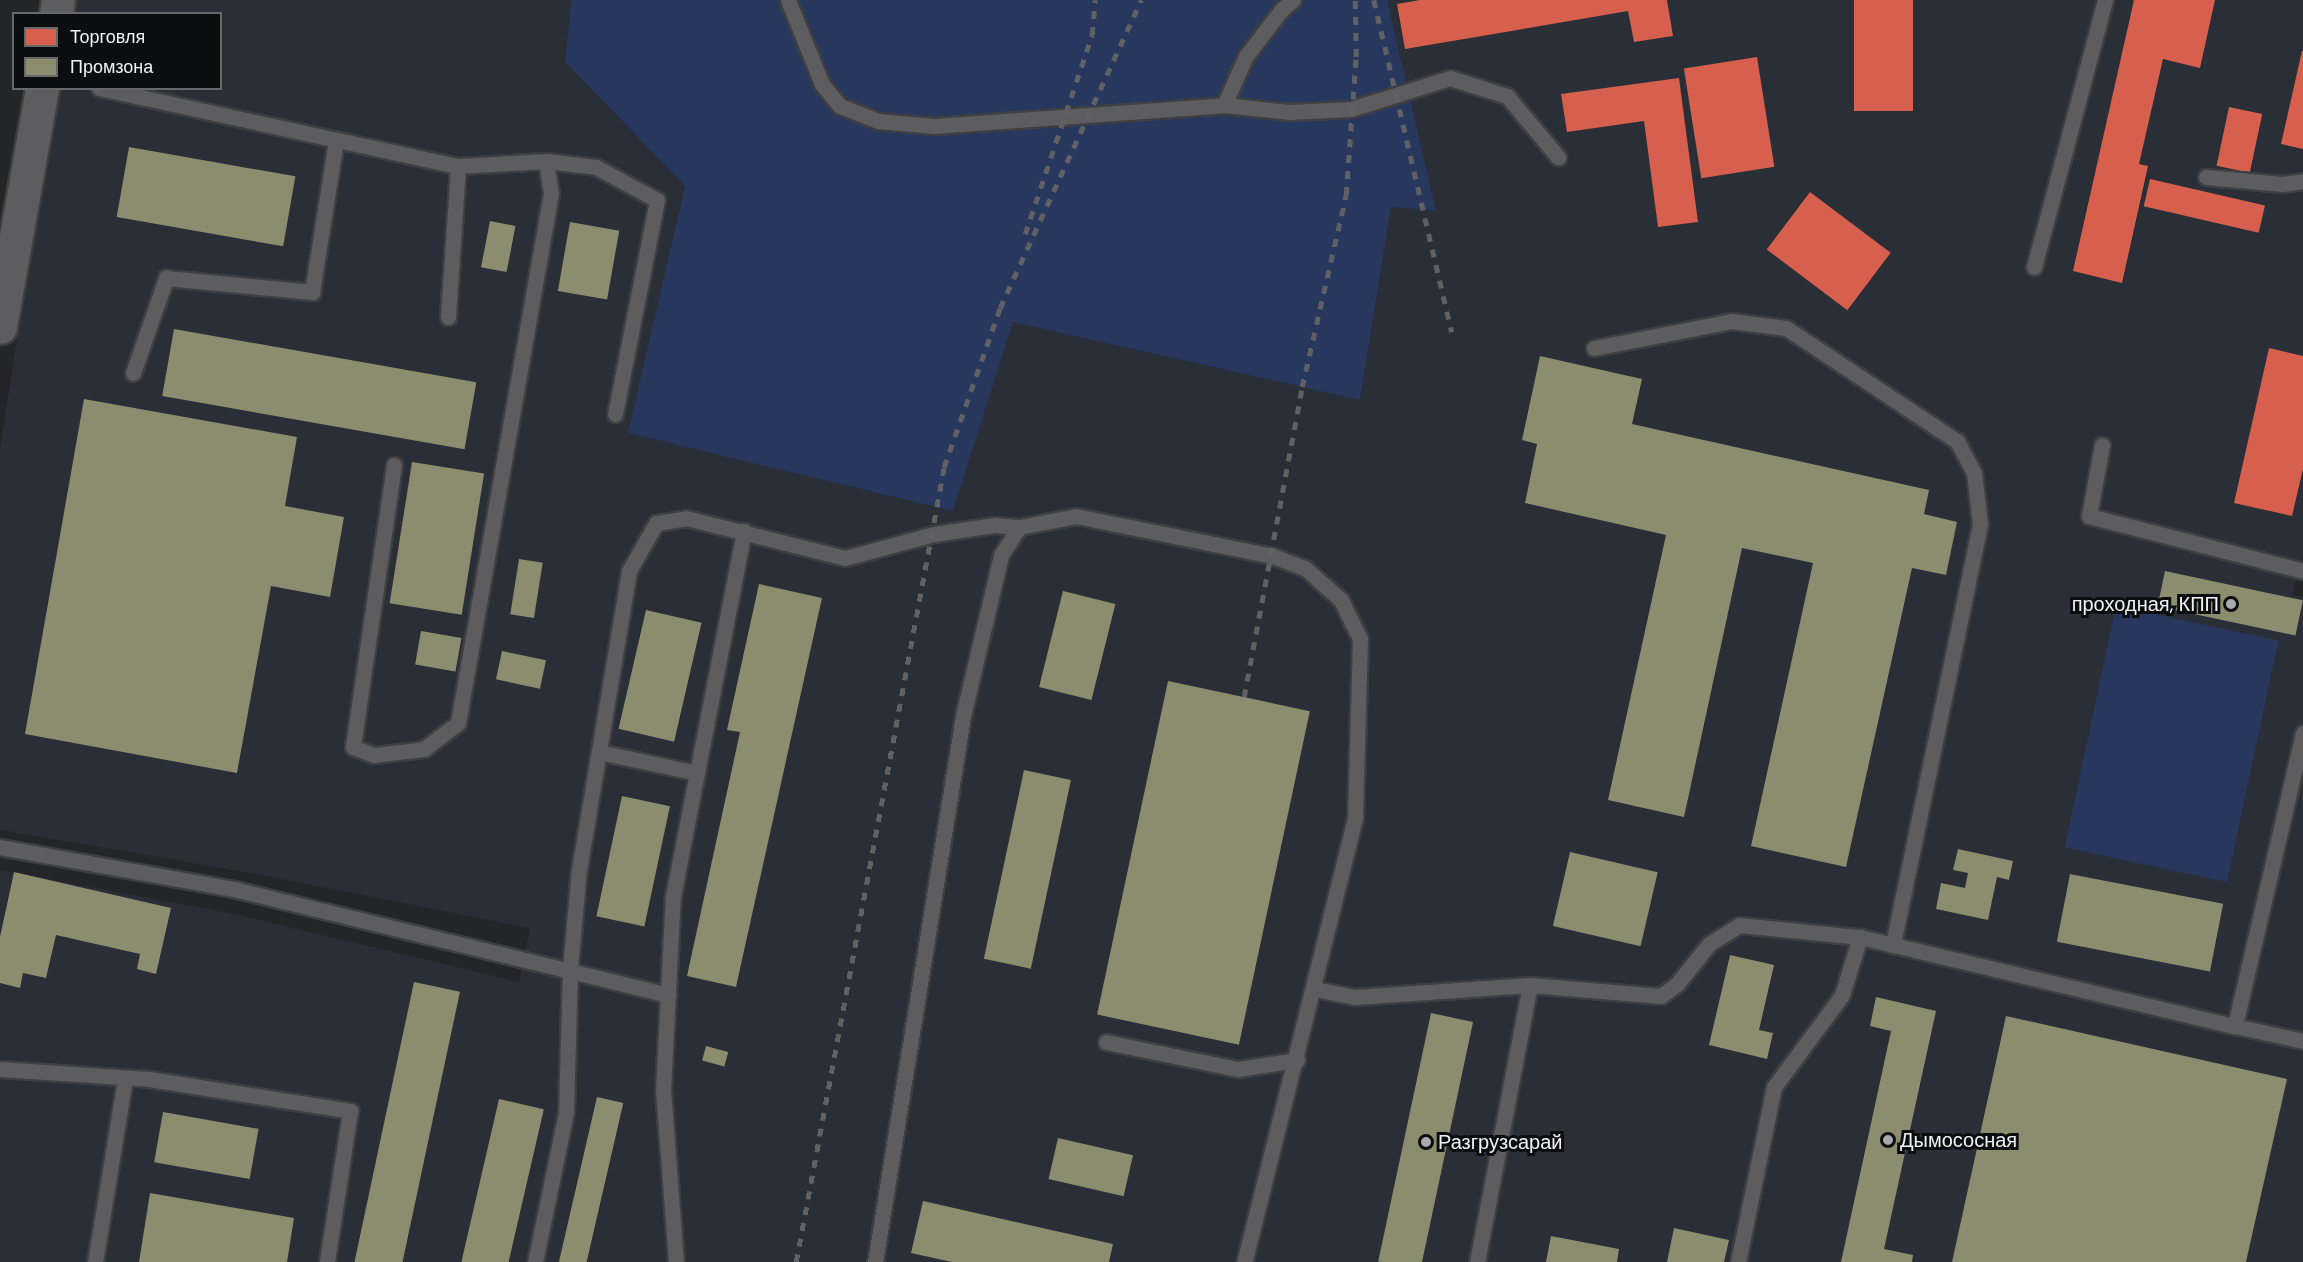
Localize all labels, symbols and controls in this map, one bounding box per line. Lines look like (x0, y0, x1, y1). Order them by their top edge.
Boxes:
legend (12, 12, 222, 90)
text: Торговля (70, 25, 145, 49)
text: Промзона (70, 55, 153, 79)
place label: проходная, КПП (2072, 592, 2219, 616)
marker: проходная, КПП (2224, 597, 2238, 611)
place label: Дымососная (1900, 1128, 2017, 1152)
place label: Разгрузсарай (1438, 1130, 1562, 1154)
marker: Дымососная (1881, 1133, 1895, 1147)
marker: Разгрузсарай (1419, 1135, 1433, 1149)

